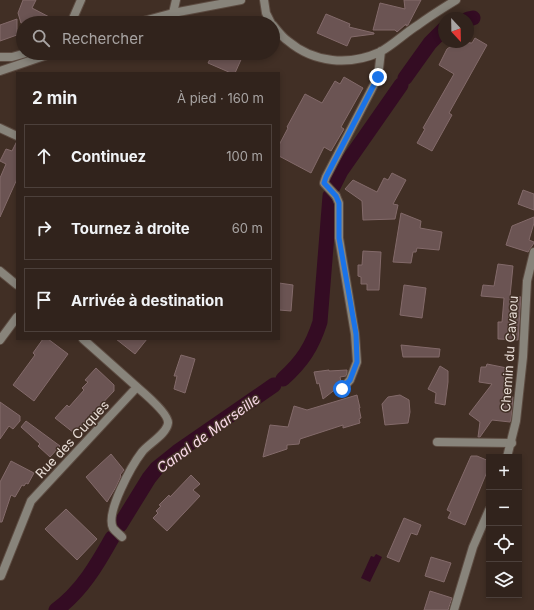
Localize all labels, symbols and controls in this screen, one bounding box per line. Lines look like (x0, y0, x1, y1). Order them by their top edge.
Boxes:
north arrow (438, 12, 474, 48)
search box (16, 16, 280, 60)
icon: search (30, 27, 52, 49)
text: Rechercher (62, 29, 144, 48)
route end (369, 68, 387, 86)
text: 2 min (32, 88, 77, 108)
text: À pied · 160 m (177, 90, 264, 106)
icon: ahead (33, 145, 55, 167)
text: Continuez (71, 147, 146, 166)
text: 100 m (226, 148, 263, 164)
icon: right (33, 217, 55, 239)
text: Tournez à droite (71, 219, 190, 238)
text: 60 m (232, 220, 263, 236)
icon: arrive (33, 289, 55, 311)
text: Arrivée à destination (71, 291, 224, 310)
street label: Chemin du Cavaou (497, 295, 521, 413)
route start (333, 380, 351, 398)
water label: Canal de Marseille (153, 390, 263, 476)
street label: Rue des Cuques (32, 397, 112, 481)
map controls (486, 454, 522, 598)
button: + (486, 454, 522, 490)
button: − (486, 490, 522, 526)
button: locate (486, 526, 522, 562)
button: layers (486, 562, 522, 598)

